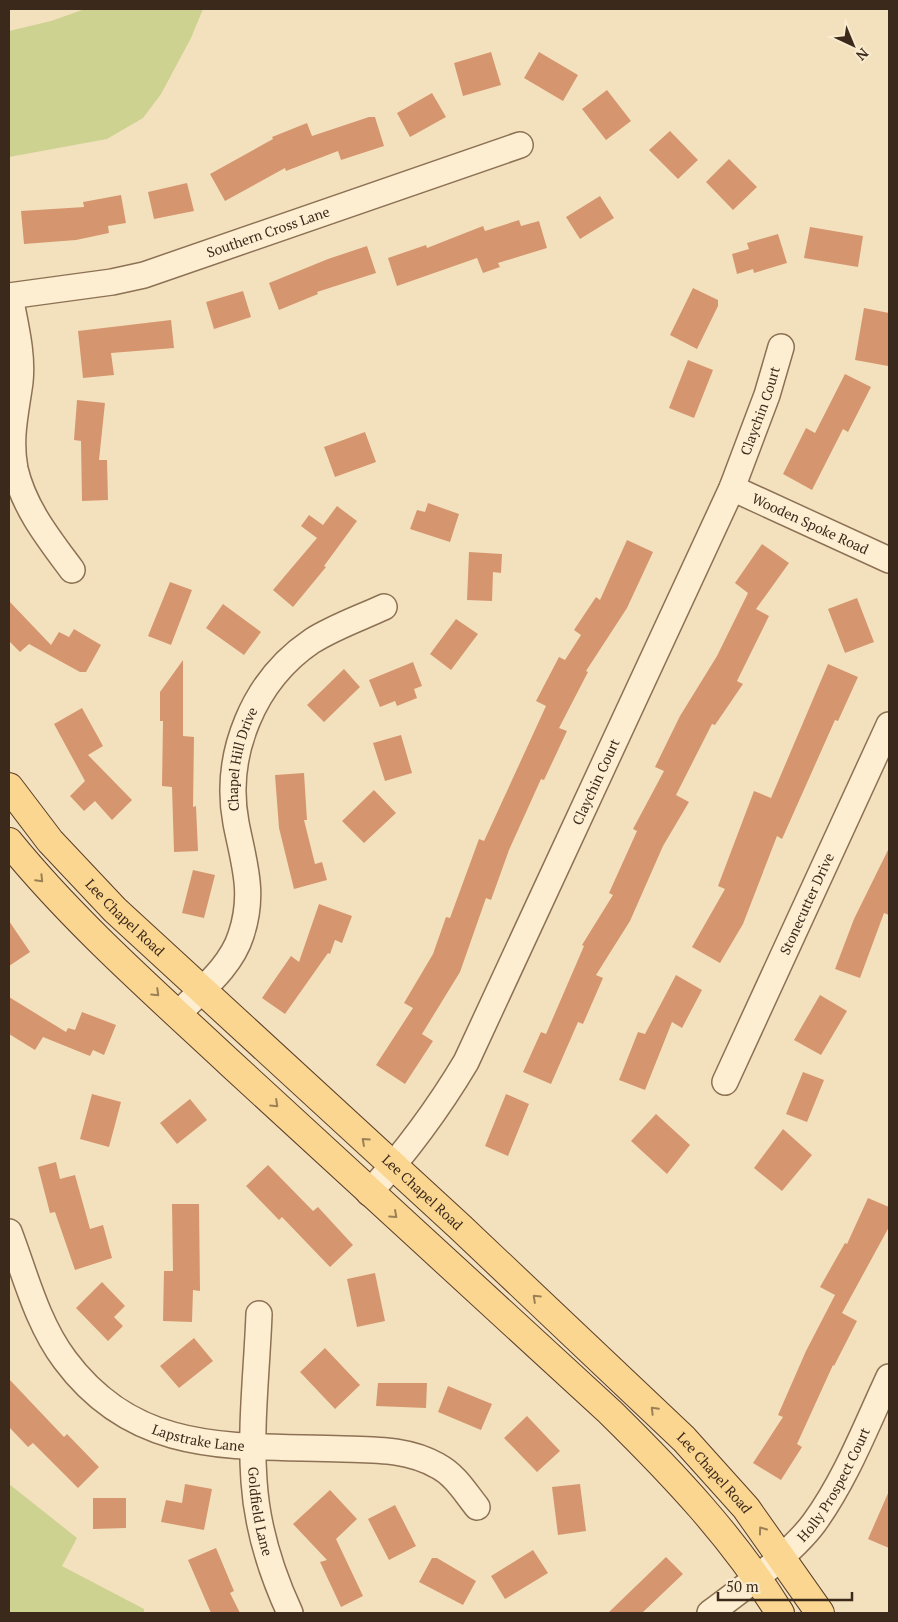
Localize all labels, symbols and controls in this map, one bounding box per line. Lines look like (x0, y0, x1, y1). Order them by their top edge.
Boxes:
north arrow (828, 20, 878, 70)
text: N (852, 44, 873, 65)
street label: Southern Cross Lane (204, 202, 332, 262)
street label: Claychin Court (735, 363, 784, 458)
street label: Wooden Spoke Road (749, 488, 872, 558)
street label: Chapel Hill Drive (223, 704, 261, 812)
street label: Claychin Court (567, 735, 624, 828)
street label: Stonecutter Drive (775, 850, 838, 958)
one-way arrow (35, 873, 44, 882)
street label: Lee Chapel Road (82, 875, 169, 960)
one-way arrow (150, 987, 159, 996)
one-way arrow (269, 1098, 278, 1107)
one-way arrow (361, 1137, 370, 1146)
street label: Lee Chapel Road (378, 1150, 467, 1234)
one-way arrow (388, 1209, 397, 1218)
one-way arrow (532, 1295, 541, 1304)
one-way arrow (651, 1407, 660, 1416)
street label: Lapstrake Lane (150, 1419, 245, 1455)
street label: Holly Prospect Court (793, 1424, 874, 1546)
street label: Lee Chapel Road (673, 1427, 757, 1517)
street label: Goldfield Lane (244, 1466, 278, 1558)
one-way arrow (759, 1526, 768, 1536)
scale bar (718, 1570, 852, 1602)
text: 50 m (726, 1576, 759, 1596)

